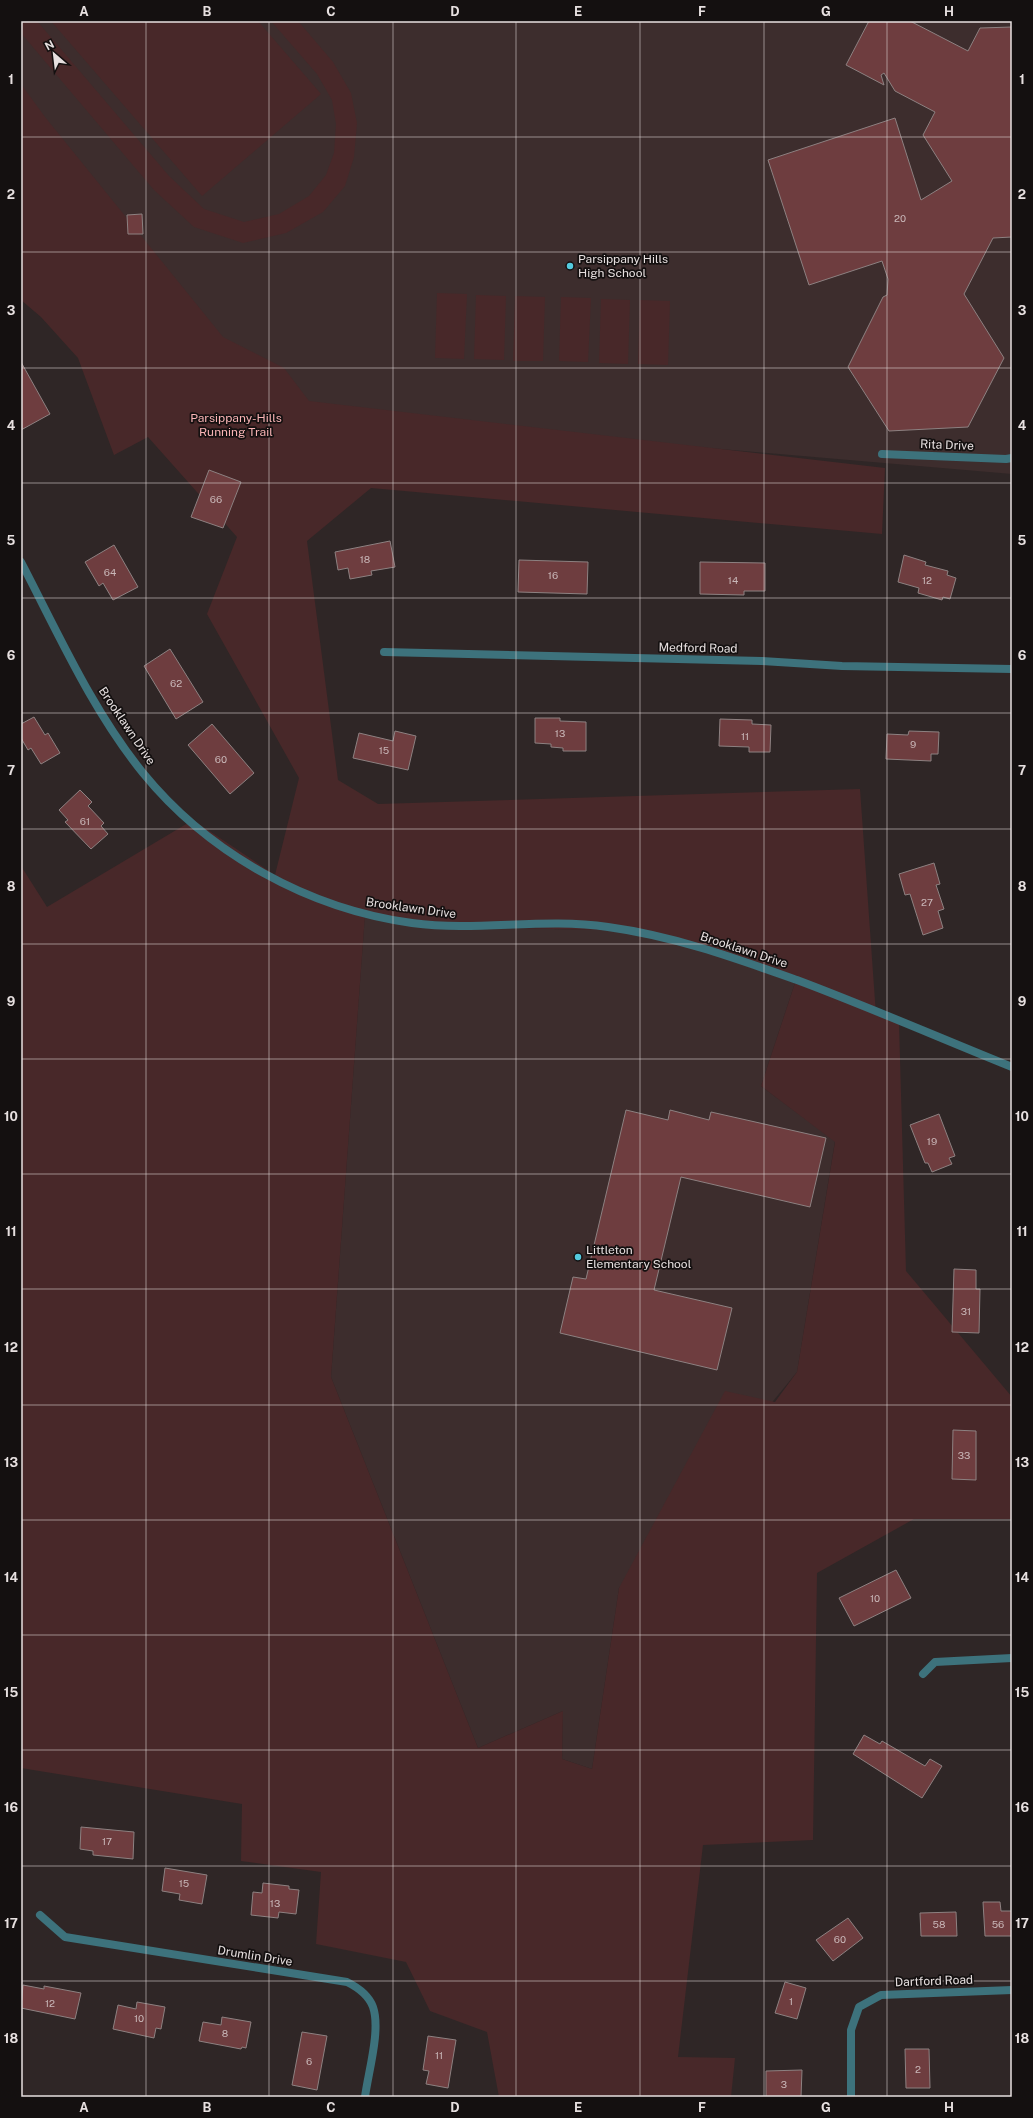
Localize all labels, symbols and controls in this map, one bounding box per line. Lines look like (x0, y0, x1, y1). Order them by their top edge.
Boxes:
text: A (79, 4, 89, 19)
text: B (203, 4, 212, 19)
text: C (326, 4, 336, 19)
text: D (450, 4, 460, 19)
text: E (574, 4, 582, 19)
text: F (698, 4, 706, 19)
text: G (821, 4, 831, 19)
text: H (944, 4, 954, 19)
north arrow (34, 34, 74, 74)
text: N (43, 38, 56, 52)
text: 1 (8, 72, 14, 87)
text: 1 (1019, 72, 1025, 87)
text: 2 (7, 187, 15, 202)
text: 2 (1018, 187, 1026, 202)
house number: 20 (894, 212, 906, 224)
place label: Parsippany Hills High School (578, 252, 668, 280)
marker: Parsippany Hills High School (565, 261, 575, 271)
text: 3 (7, 303, 16, 318)
text: 3 (1018, 303, 1027, 318)
park label: Parsippany-Hills Running Trail (190, 411, 282, 439)
text: 4 (7, 418, 16, 433)
text: 4 (1018, 418, 1027, 433)
street label: Rita Drive (920, 437, 974, 453)
house number: 66 (210, 493, 222, 505)
text: 5 (7, 533, 16, 548)
text: 5 (1018, 533, 1027, 548)
house number: 18 (360, 553, 370, 565)
house number: 64 (104, 566, 116, 578)
house number: 16 (548, 569, 558, 581)
house number: 14 (728, 574, 738, 586)
house number: 12 (922, 574, 932, 586)
street label: Medford Road (658, 640, 738, 656)
text: 6 (7, 648, 16, 663)
text: 6 (1018, 648, 1027, 663)
house number: 62 (170, 677, 182, 689)
street label: Brooklawn Drive (96, 684, 158, 768)
house number: 13 (555, 727, 565, 739)
house number: 11 (741, 730, 749, 742)
house number: 9 (910, 738, 916, 750)
house number: 15 (379, 744, 389, 756)
house number: 60 (215, 753, 227, 765)
text: 7 (7, 763, 15, 778)
text: 7 (1018, 763, 1026, 778)
house number: 61 (80, 815, 90, 827)
text: 8 (7, 879, 16, 894)
text: 8 (1018, 879, 1027, 894)
street label: Brooklawn Drive (365, 895, 457, 921)
house number: 27 (921, 896, 933, 908)
street label: Brooklawn Drive (699, 929, 790, 971)
text: 9 (7, 994, 15, 1009)
text: 9 (1018, 994, 1026, 1009)
text: 10 (4, 1109, 18, 1124)
text: 10 (1015, 1109, 1029, 1124)
house number: 19 (927, 1135, 937, 1147)
text: 11 (5, 1224, 17, 1239)
text: 11 (1016, 1224, 1028, 1239)
place label: Littleton Elementary School (586, 1243, 692, 1271)
marker: Littleton Elementary School (573, 1252, 583, 1262)
house number: 31 (961, 1305, 971, 1317)
text: 12 (4, 1340, 18, 1355)
text: 12 (1015, 1340, 1029, 1355)
house number: 33 (958, 1449, 970, 1461)
text: 13 (4, 1455, 18, 1470)
text: 13 (1015, 1455, 1029, 1470)
text: 14 (4, 1570, 19, 1585)
text: 14 (1015, 1570, 1030, 1585)
house number: 10 (870, 1592, 880, 1604)
text: 15 (4, 1685, 18, 1700)
text: 15 (1015, 1685, 1029, 1700)
text: 16 (4, 1800, 18, 1815)
text: 16 (1015, 1800, 1029, 1815)
house number: 17 (102, 1835, 112, 1847)
house number: 15 (179, 1877, 189, 1889)
house number: 13 (270, 1897, 280, 1909)
text: 17 (4, 1916, 18, 1931)
text: 17 (1015, 1916, 1029, 1931)
house number: 58 (933, 1918, 945, 1930)
house number: 56 (992, 1918, 1004, 1930)
house number: 60 (834, 1933, 846, 1945)
street label: Drumlin Drive (217, 1943, 294, 1969)
street label: Dartford Road (895, 1973, 973, 1989)
house number: 1 (789, 1995, 793, 2007)
house number: 12 (45, 1997, 55, 2009)
house number: 10 (134, 2012, 144, 2024)
house number: 8 (222, 2027, 228, 2039)
text: 18 (4, 2031, 18, 2046)
text: 18 (1015, 2031, 1029, 2046)
house number: 11 (435, 2049, 443, 2061)
house number: 6 (306, 2055, 312, 2067)
house number: 2 (915, 2063, 921, 2075)
house number: 3 (781, 2078, 787, 2090)
text: A (79, 2100, 89, 2115)
text: B (203, 2100, 212, 2115)
text: C (326, 2100, 336, 2115)
text: D (450, 2100, 460, 2115)
text: E (574, 2100, 582, 2115)
text: F (698, 2100, 706, 2115)
text: G (821, 2100, 831, 2115)
text: H (944, 2100, 954, 2115)

